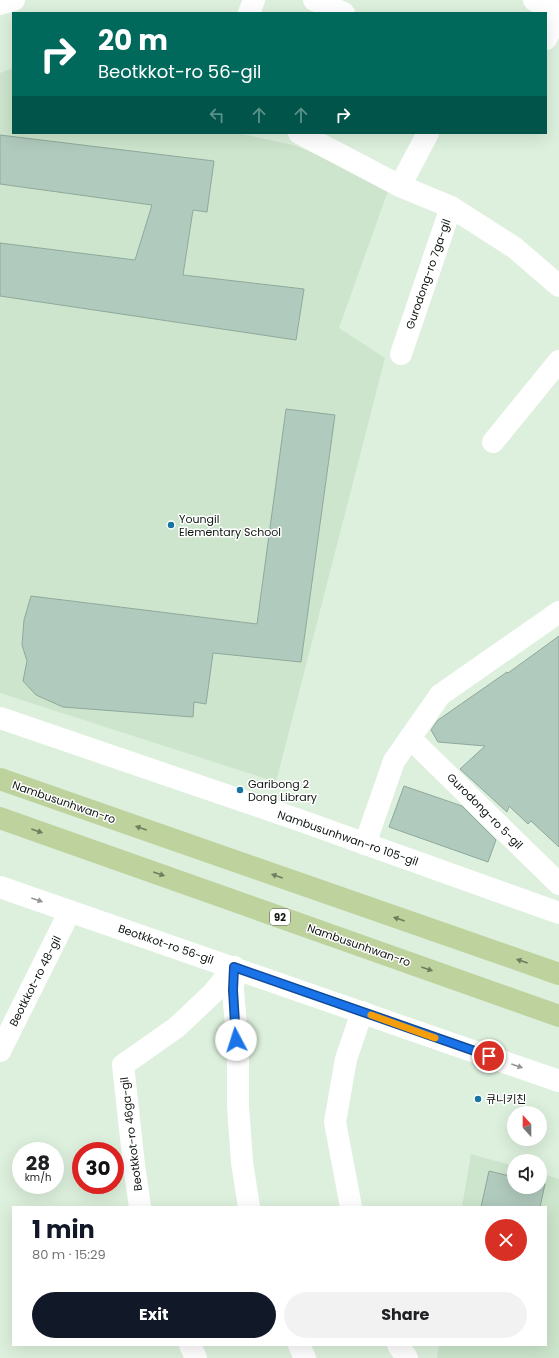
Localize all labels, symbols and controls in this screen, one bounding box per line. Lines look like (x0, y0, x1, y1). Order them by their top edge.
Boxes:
text: 20 m (98, 21, 168, 60)
icon: right (32, 28, 84, 80)
text: Beotkkot-ro 56-gil (98, 59, 262, 84)
icon: left (206, 104, 228, 126)
icon: ahead (248, 104, 270, 126)
icon: ahead (290, 104, 312, 126)
icon: right (332, 104, 354, 126)
street label: Gurodong-ro 7ga-gil (402, 217, 454, 331)
place label: Youngil Elementary School (179, 511, 281, 540)
marker: Youngil Elementary School (166, 520, 176, 530)
street label: Gurodong-ro 5-gil (443, 769, 527, 853)
place label: Garibong 2 Dong Library (248, 776, 318, 805)
street label: Nambusunhwan-ro (10, 777, 118, 827)
marker: Garibong 2 Dong Library (235, 785, 245, 795)
street label: Nambusunhwan-ro 105-gil (276, 806, 420, 870)
one-way arrow (134, 825, 146, 831)
one-way arrow (31, 828, 43, 834)
one-way arrow (154, 872, 166, 878)
one-way arrow (270, 872, 282, 878)
one-way arrow (31, 897, 43, 903)
road number: 92 (270, 909, 290, 925)
one-way arrow (393, 915, 405, 921)
street label: Beotkkot-ro 56-gil (116, 920, 216, 968)
street label: Nambusunhwan-ro (305, 920, 413, 970)
street label: Beotkkot-ro 48-gil (5, 933, 65, 1029)
one-way arrow (516, 958, 528, 964)
one-way arrow (421, 966, 433, 972)
position arrow (215, 1019, 257, 1061)
pin (472, 1039, 506, 1073)
icon: arrive (478, 1045, 500, 1067)
one-way arrow (511, 1063, 523, 1069)
street label: Beotkkot-ro 46ga-gil (116, 1076, 146, 1192)
place label: 큐니키친 (486, 1091, 526, 1107)
marker: 큐니키친 (473, 1094, 483, 1104)
north arrow (507, 1106, 547, 1146)
map controls (507, 1106, 547, 1194)
speed limit sign: 30 (72, 1142, 124, 1194)
text: 28 (26, 1149, 50, 1177)
button: sound (507, 1154, 547, 1194)
text: km/h (25, 1170, 51, 1185)
text: 1 min (32, 1213, 95, 1246)
button: close (485, 1219, 527, 1261)
text: 80 m · 15:29 (32, 1245, 106, 1264)
button: Exit (32, 1292, 276, 1338)
button: Share (284, 1292, 527, 1338)

